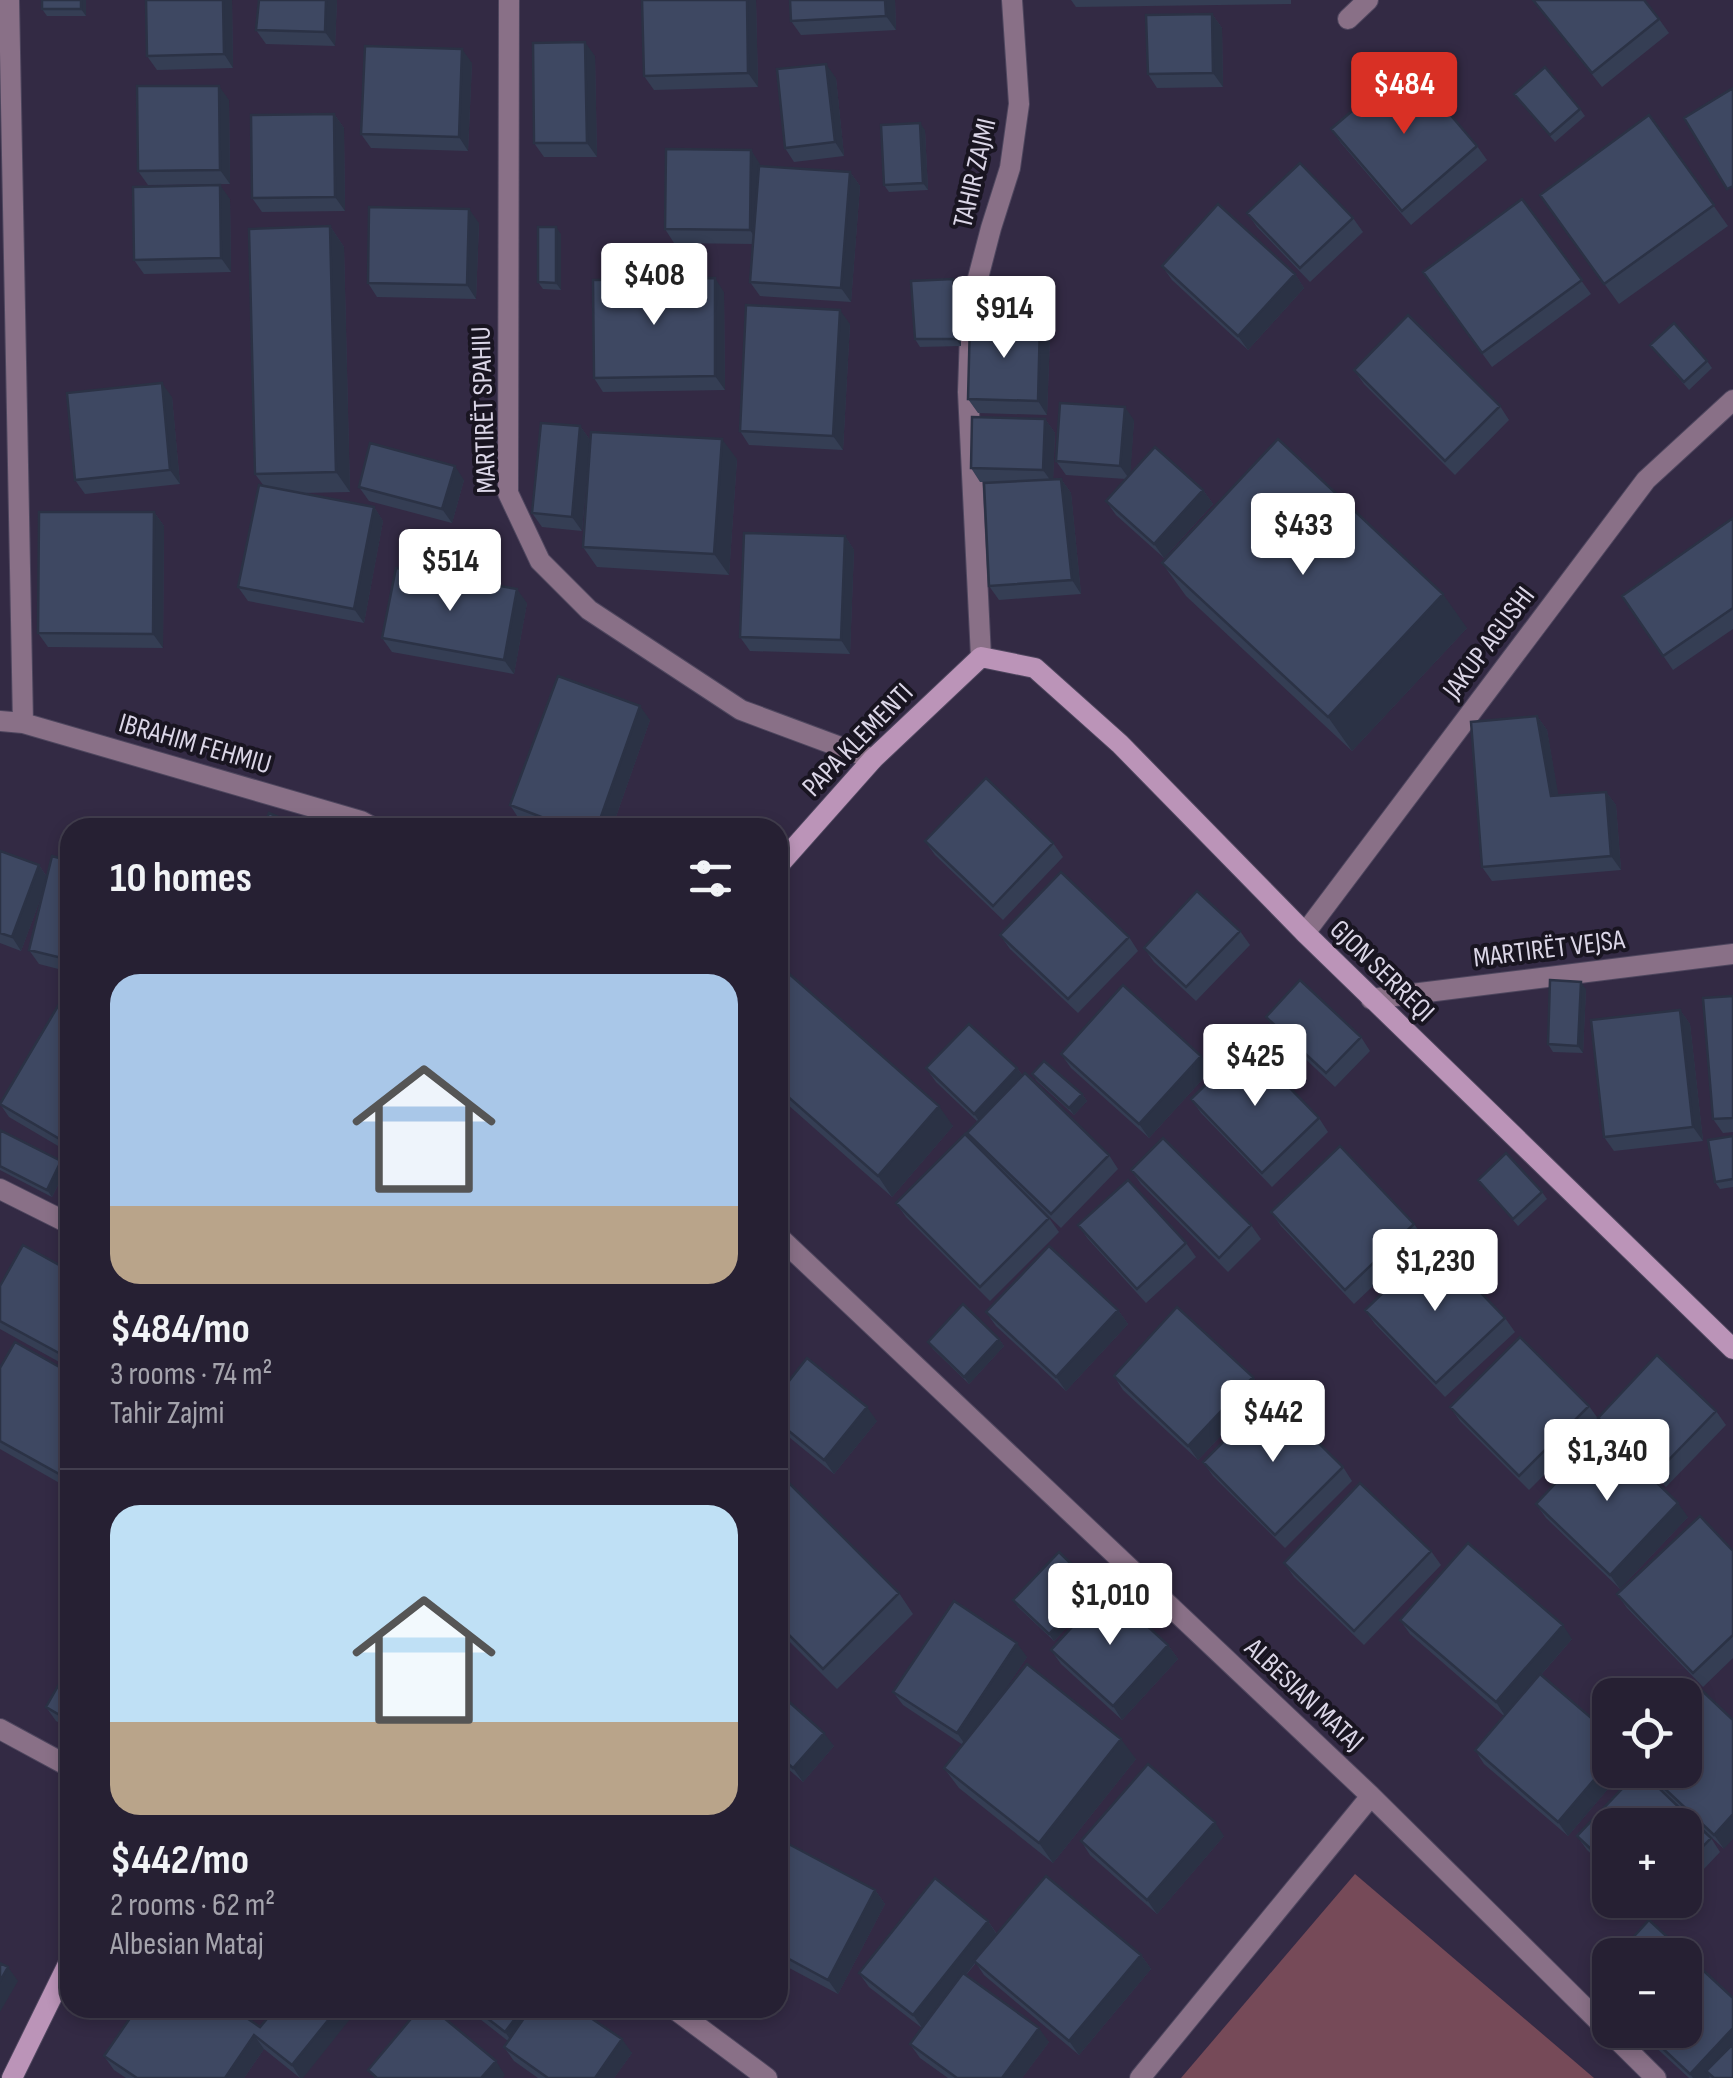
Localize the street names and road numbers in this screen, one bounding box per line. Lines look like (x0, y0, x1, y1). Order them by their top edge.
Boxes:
street label: TAHIR ZAJMI (946, 115, 1004, 231)
street label: MARTIRËT SPAHIU (465, 326, 503, 494)
street label: JAKUP AGUSHI (1435, 580, 1542, 706)
street label: PAPA KLEMENTI (796, 676, 920, 804)
street label: IBRAHIM FEHMIU (115, 707, 275, 781)
street label: GJON SERREQI (1323, 913, 1441, 1029)
street label: MARTIRËT VEJSA (1471, 923, 1628, 975)
street label: ALBESIAN MATAJ (1237, 1631, 1370, 1758)

